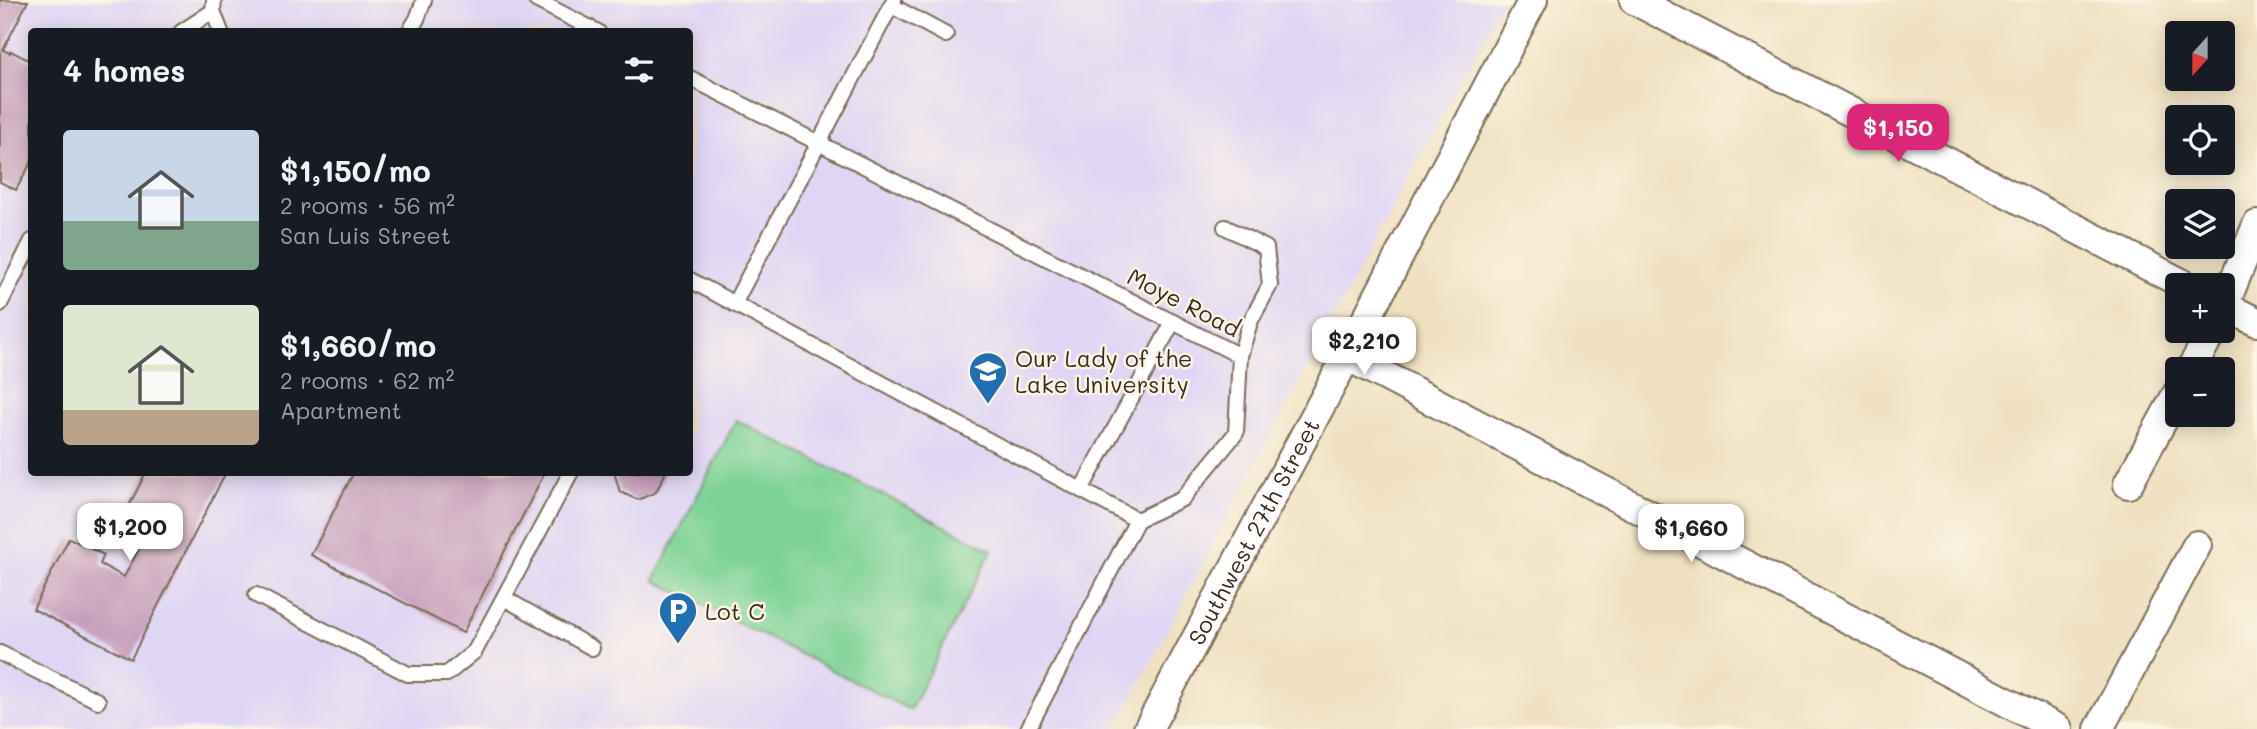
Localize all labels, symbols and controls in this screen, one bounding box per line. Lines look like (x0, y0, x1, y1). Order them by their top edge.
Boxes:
north arrow (2165, 21, 2235, 91)
map controls (2165, 21, 2235, 427)
text: 4 homes (63, 50, 185, 90)
icon: filters (620, 51, 658, 89)
pin: $1,150 (1841, 104, 1955, 164)
button: locate (2165, 105, 2235, 175)
text: $1,150 (1863, 112, 1933, 142)
text: $1,150/mo (280, 150, 431, 190)
icon: home (119, 158, 203, 242)
button: layers (2165, 189, 2235, 259)
text: 2 rooms · 56 m² (280, 190, 455, 220)
text: San Luis Street (280, 220, 451, 250)
street label: Moye Road (1122, 261, 1246, 343)
button: + (2165, 273, 2235, 343)
pin: $2,210 (1307, 318, 1421, 377)
text: $1,660/mo (280, 325, 436, 365)
text: $2,210 (1328, 325, 1400, 355)
icon: home (119, 333, 203, 417)
place label: Our Lady of the Lake University (1015, 343, 1192, 399)
school or university icon: Our Lady of the Lake University (967, 350, 1009, 405)
button: − (2165, 357, 2235, 427)
text: 2 rooms · 62 m² (280, 365, 454, 395)
text: Apartment (280, 395, 402, 425)
street label: Southwest 27th Street (1181, 413, 1326, 650)
pin: $1,200 (73, 504, 187, 563)
pin: $1,660 (1634, 504, 1748, 564)
text: $1,200 (93, 511, 167, 541)
text: $1,660 (1654, 512, 1728, 542)
parking icon: Lot C (657, 590, 699, 645)
place label: Lot C (705, 596, 765, 626)

